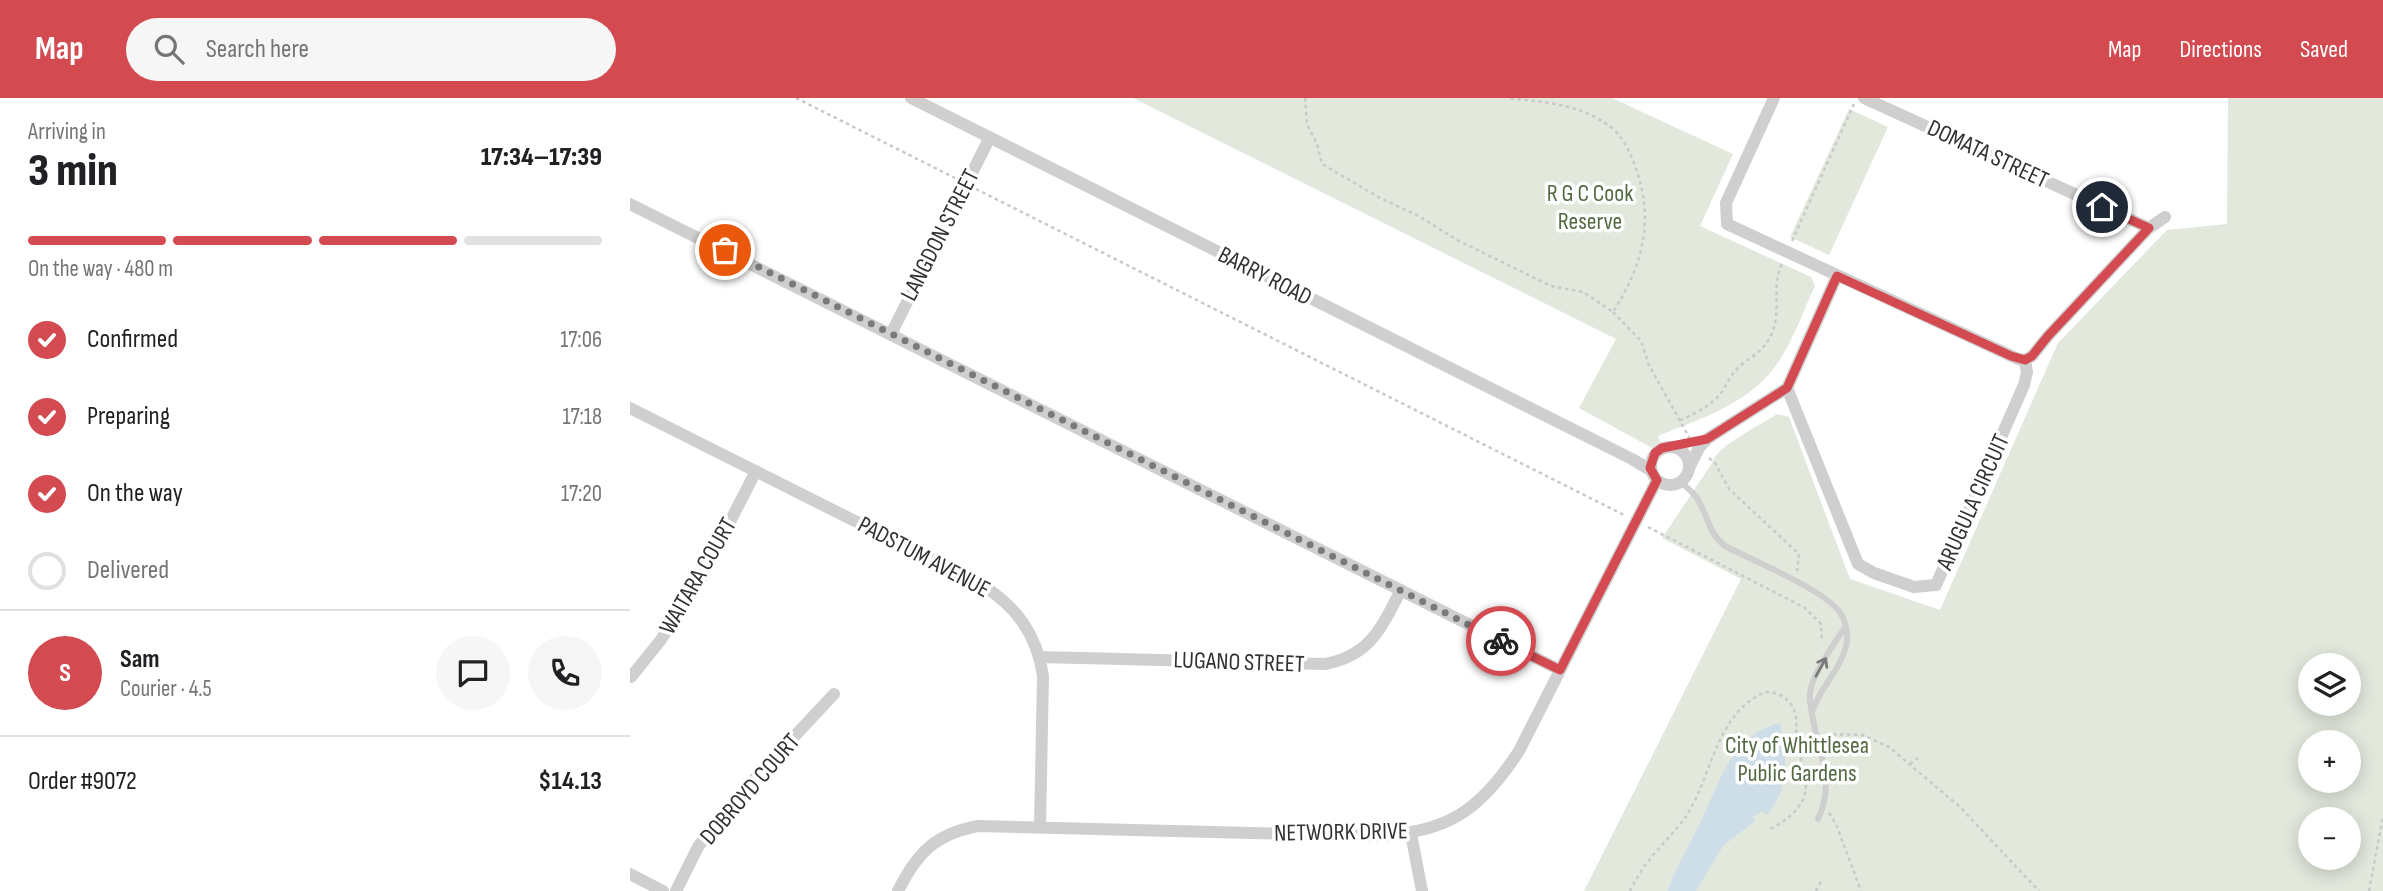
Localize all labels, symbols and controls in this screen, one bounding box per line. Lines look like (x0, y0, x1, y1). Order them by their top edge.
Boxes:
search box (126, 18, 616, 81)
text: Map (35, 29, 84, 69)
icon: search (150, 30, 188, 68)
text: Search here (206, 34, 309, 65)
text: Map (2108, 35, 2141, 64)
text: Directions (2179, 35, 2262, 64)
text: Saved (2300, 35, 2348, 64)
street label: DOMATA STREET (1923, 113, 2053, 195)
text: Arriving in (28, 118, 106, 146)
text: 17:34–17:39 (481, 142, 602, 173)
text: 3 min (28, 144, 118, 199)
street label: LANGDON STREET (894, 164, 986, 306)
pin (2072, 177, 2132, 237)
park label: R G C Cook Reserve (1547, 179, 1633, 236)
icon: home (2083, 188, 2121, 226)
pin (695, 220, 755, 280)
icon: bag (706, 231, 744, 269)
street label: BARRY ROAD (1213, 240, 1317, 312)
text: On the way · 480 m (28, 255, 173, 283)
icon: check (28, 321, 66, 359)
text: Confirmed (87, 324, 178, 355)
text: 17:06 (560, 326, 602, 354)
icon: check (28, 398, 66, 436)
text: Preparing (87, 401, 170, 432)
text: 17:18 (562, 403, 602, 431)
street label: ARUGULA CIRCUIT (1930, 429, 2016, 575)
icon: check (28, 475, 66, 513)
text: On the way (87, 478, 183, 509)
text: 17:20 (561, 480, 602, 508)
street label: PADSTUM AVENUE (853, 510, 995, 604)
street label: WAITARA COURT (653, 512, 743, 640)
text: Delivered (87, 555, 169, 586)
courier (1466, 606, 1536, 676)
icon: bike (1482, 622, 1520, 660)
button: chat (436, 636, 510, 710)
button: phone (528, 636, 602, 710)
text: Sam (120, 644, 160, 675)
street label: LUGANO STREET (1173, 645, 1305, 679)
map controls (2298, 653, 2361, 870)
button: layers (2298, 653, 2361, 716)
text: S (59, 658, 71, 689)
one-way arrow (1814, 658, 1828, 678)
text: Courier · 4.5 (120, 675, 212, 703)
street label: DOBROYD COURT (694, 727, 806, 851)
button: + (2298, 730, 2361, 793)
park label: City of Whittlesea Public Gardens (1725, 731, 1869, 788)
text: Order #9072 (28, 766, 137, 797)
text: $14.13 (538, 766, 602, 797)
button: − (2298, 807, 2361, 870)
street label: NETWORK DRIVE (1274, 816, 1408, 848)

